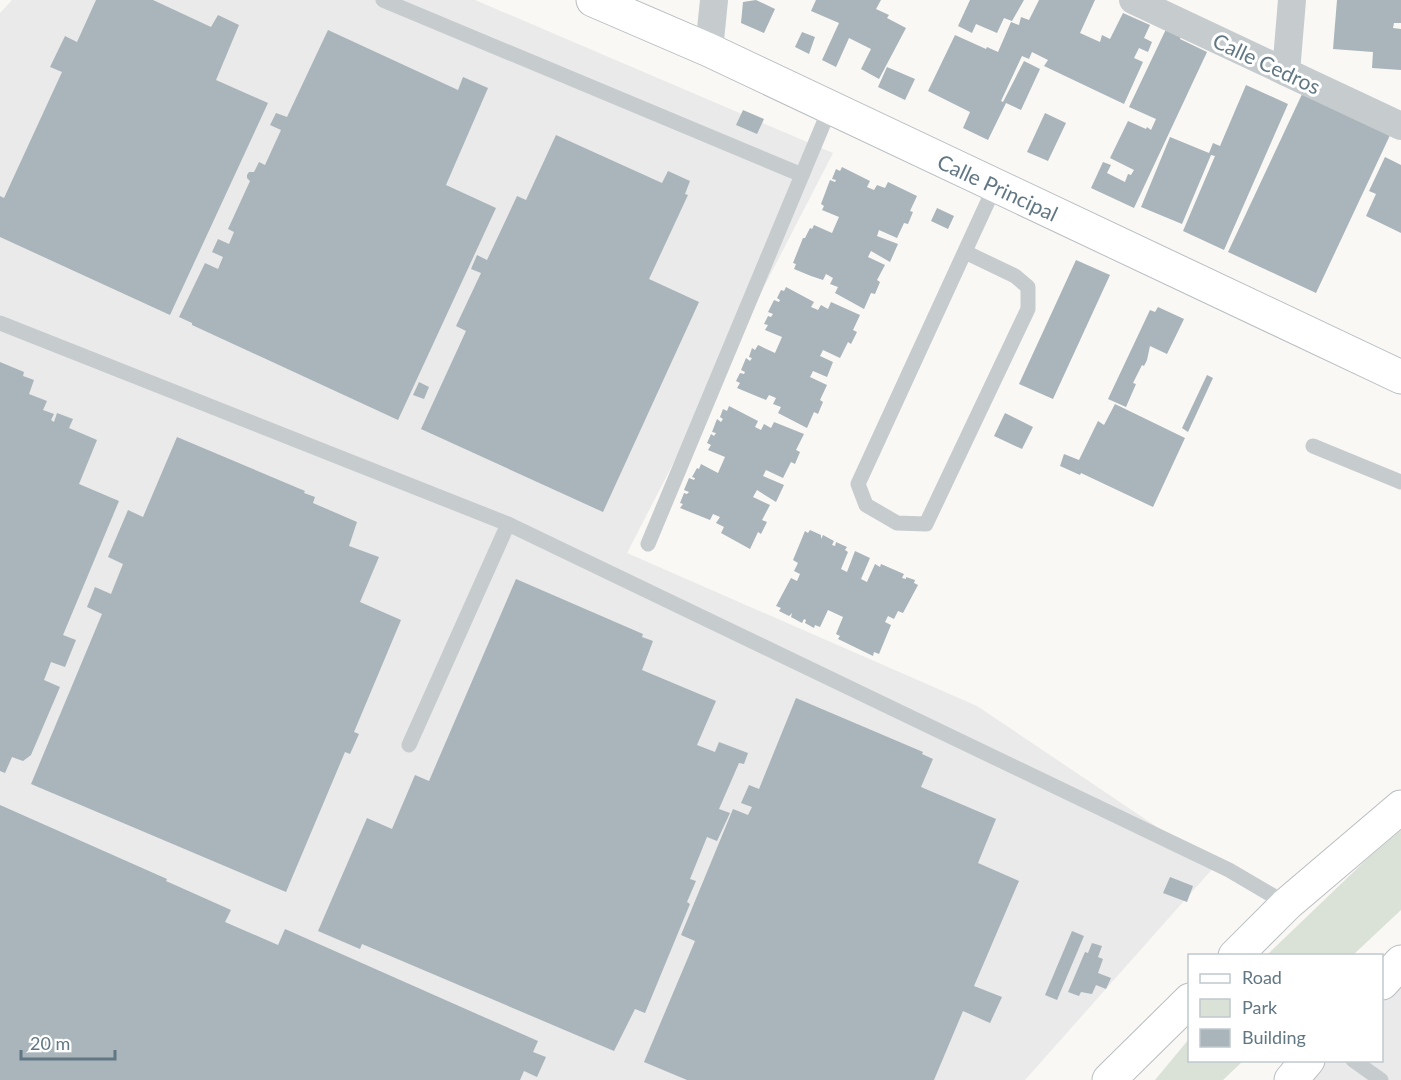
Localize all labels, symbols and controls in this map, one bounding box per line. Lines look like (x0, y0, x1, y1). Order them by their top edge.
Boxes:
street label: Calle Cedros (1209, 27, 1325, 99)
street label: Calle Principal (934, 148, 1062, 226)
legend (1188, 954, 1383, 1062)
text: Road (1242, 966, 1282, 988)
text: Park (1242, 996, 1278, 1018)
scale bar (21, 1023, 116, 1061)
text: Building (1242, 1026, 1306, 1048)
text: 20 m (30, 1032, 70, 1054)

